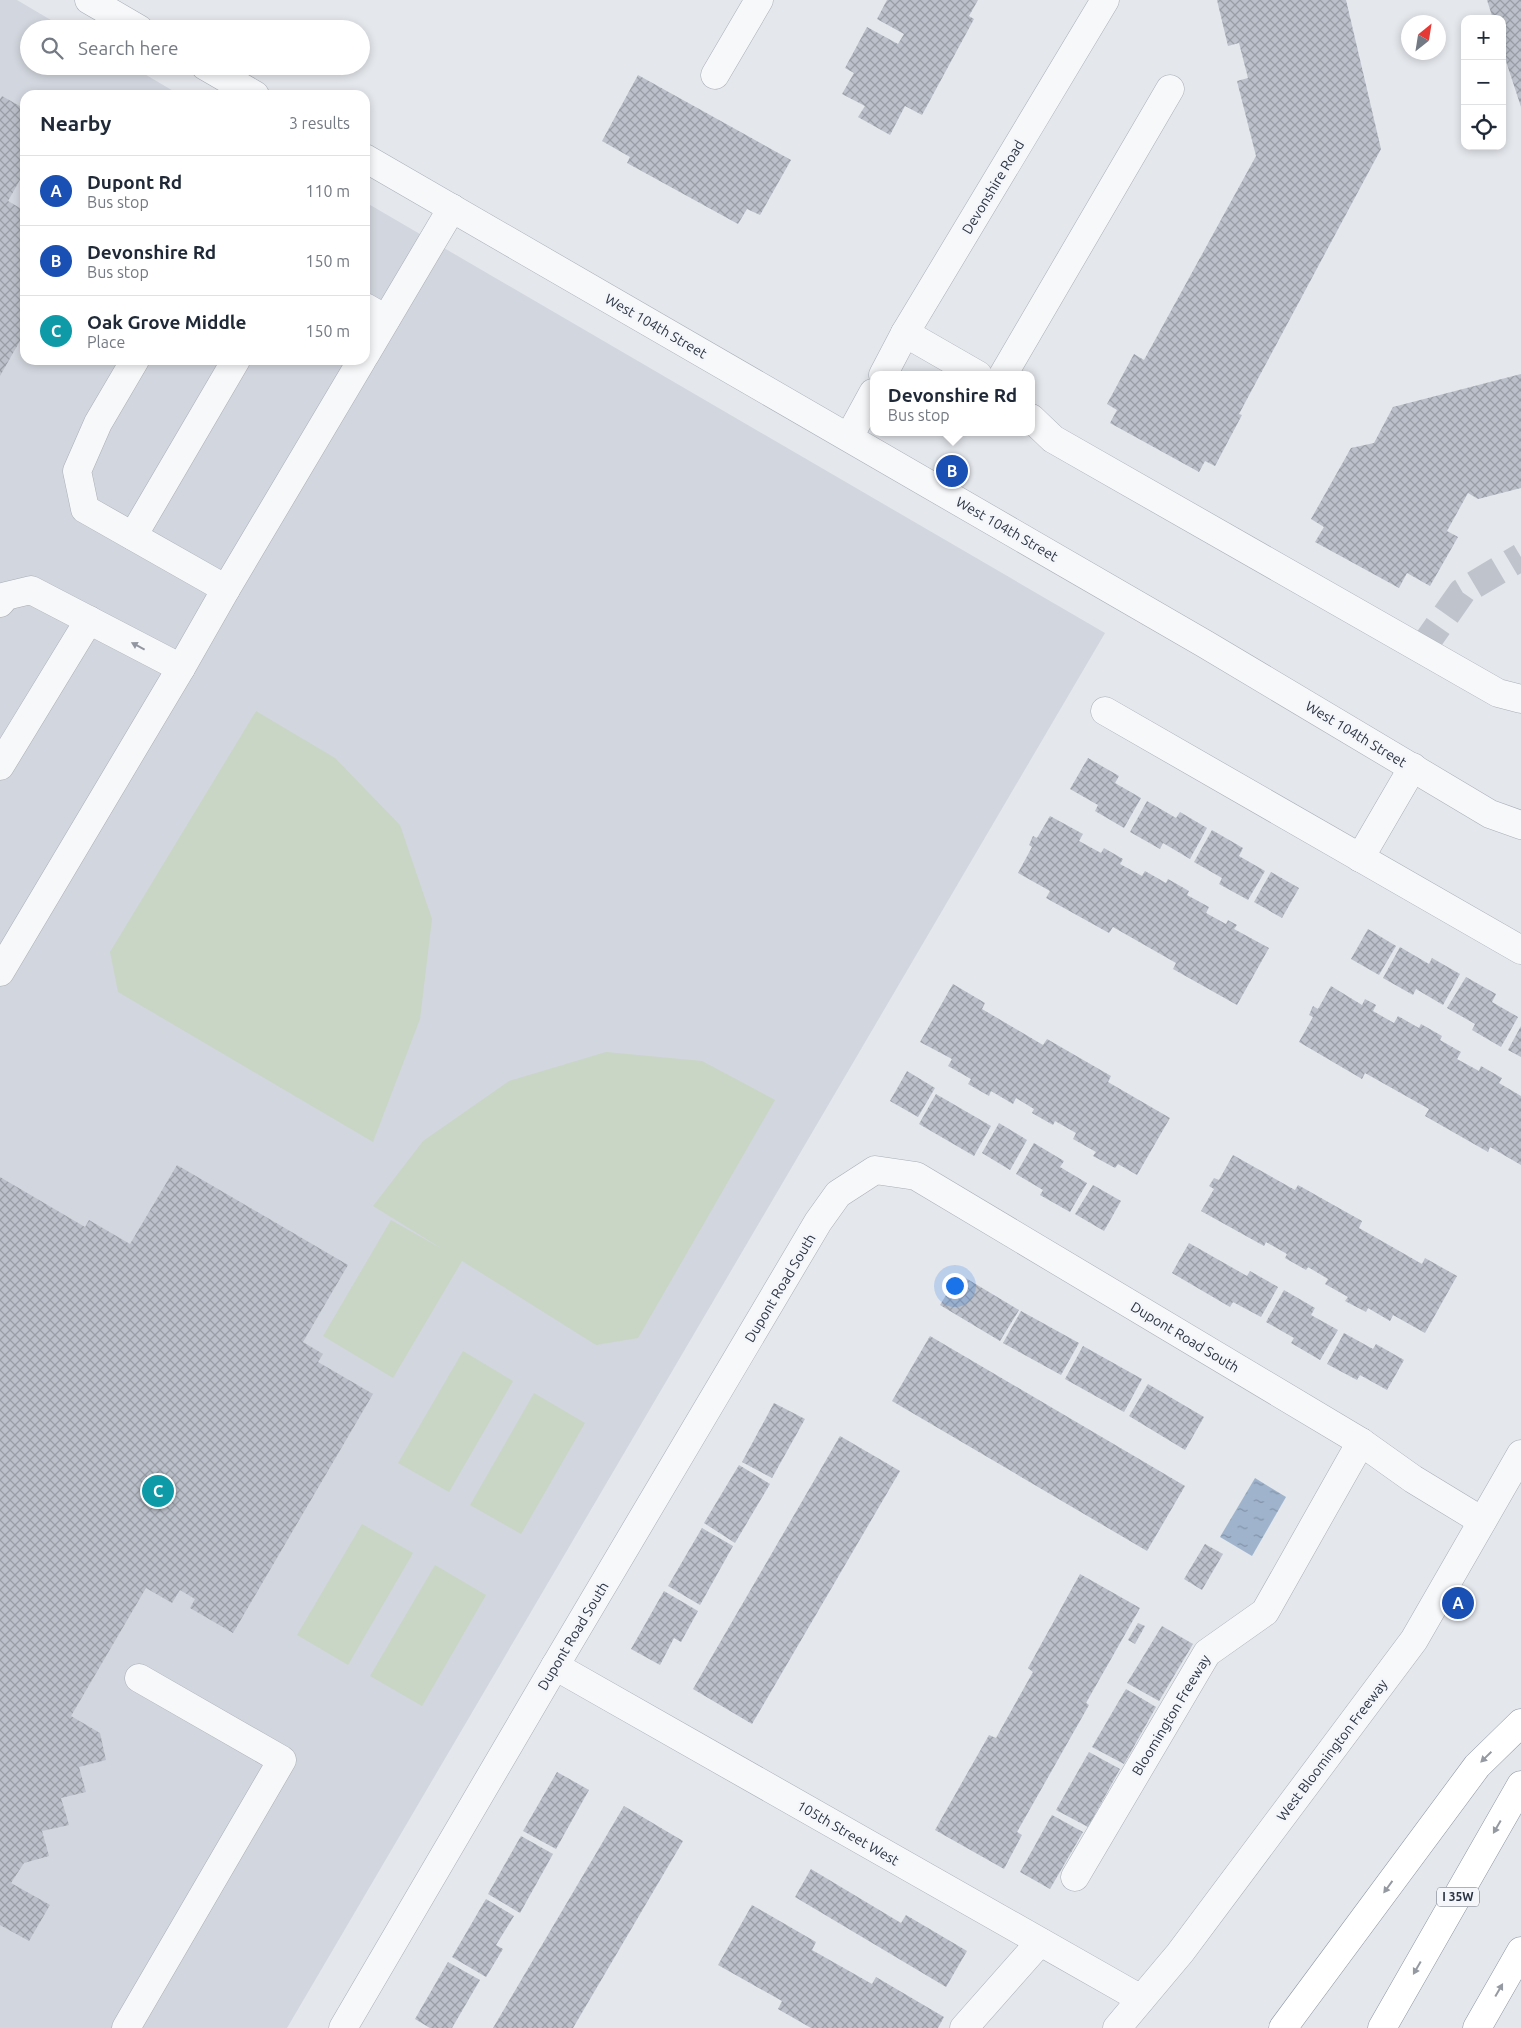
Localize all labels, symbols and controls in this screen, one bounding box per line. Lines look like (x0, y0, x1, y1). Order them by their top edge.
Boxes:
north arrow (1401, 15, 1446, 60)
map controls (1461, 15, 1506, 150)
button: + (1461, 15, 1506, 60)
search box (20, 20, 370, 75)
icon: search (38, 34, 66, 62)
text: Search here (78, 37, 178, 59)
button: − (1461, 60, 1506, 105)
button: locate (1461, 105, 1506, 150)
text: Nearby (40, 111, 111, 135)
text: 3 results (289, 114, 350, 132)
street label: Devonshire Road (959, 137, 1027, 237)
text: Dupont Rd (87, 171, 182, 193)
text: A (50, 182, 62, 200)
text: 110 m (305, 182, 350, 200)
text: Bus stop (87, 193, 149, 211)
text: Devonshire Rd (87, 241, 216, 263)
text: B (51, 252, 61, 270)
text: 150 m (305, 252, 350, 270)
text: Bus stop (87, 263, 149, 281)
street label: West 104th Street (602, 290, 710, 362)
text: Oak Grove Middle (87, 311, 247, 333)
text: C (51, 322, 61, 340)
text: 150 m (305, 322, 350, 340)
text: Place (87, 333, 125, 351)
popup (870, 371, 1035, 436)
text: Devonshire Rd (888, 384, 1017, 406)
text: Bus stop (888, 406, 950, 424)
pin: B (936, 452, 968, 490)
street label: West 104th Street (953, 493, 1061, 565)
one-way arrow (131, 642, 146, 650)
street label: West 104th Street (1303, 698, 1410, 771)
street label: Dupont Road South (741, 1231, 819, 1345)
your location (942, 1273, 968, 1299)
street label: Dupont Road South (1128, 1298, 1242, 1376)
pin: C (142, 1472, 174, 1510)
street label: Dupont Road South (534, 1579, 612, 1693)
pin: A (1442, 1584, 1474, 1622)
street label: Bloomington Freeway (1129, 1652, 1214, 1778)
street label: West Bloomington Freeway (1273, 1676, 1391, 1824)
one-way arrow (1480, 1751, 1492, 1763)
street label: 105th Street West (794, 1797, 902, 1869)
one-way arrow (1493, 1820, 1501, 1834)
one-way arrow (1383, 1880, 1393, 1894)
road number: I 35W (1437, 1888, 1479, 1906)
one-way arrow (1413, 1961, 1421, 1976)
one-way arrow (1495, 1982, 1503, 1997)

